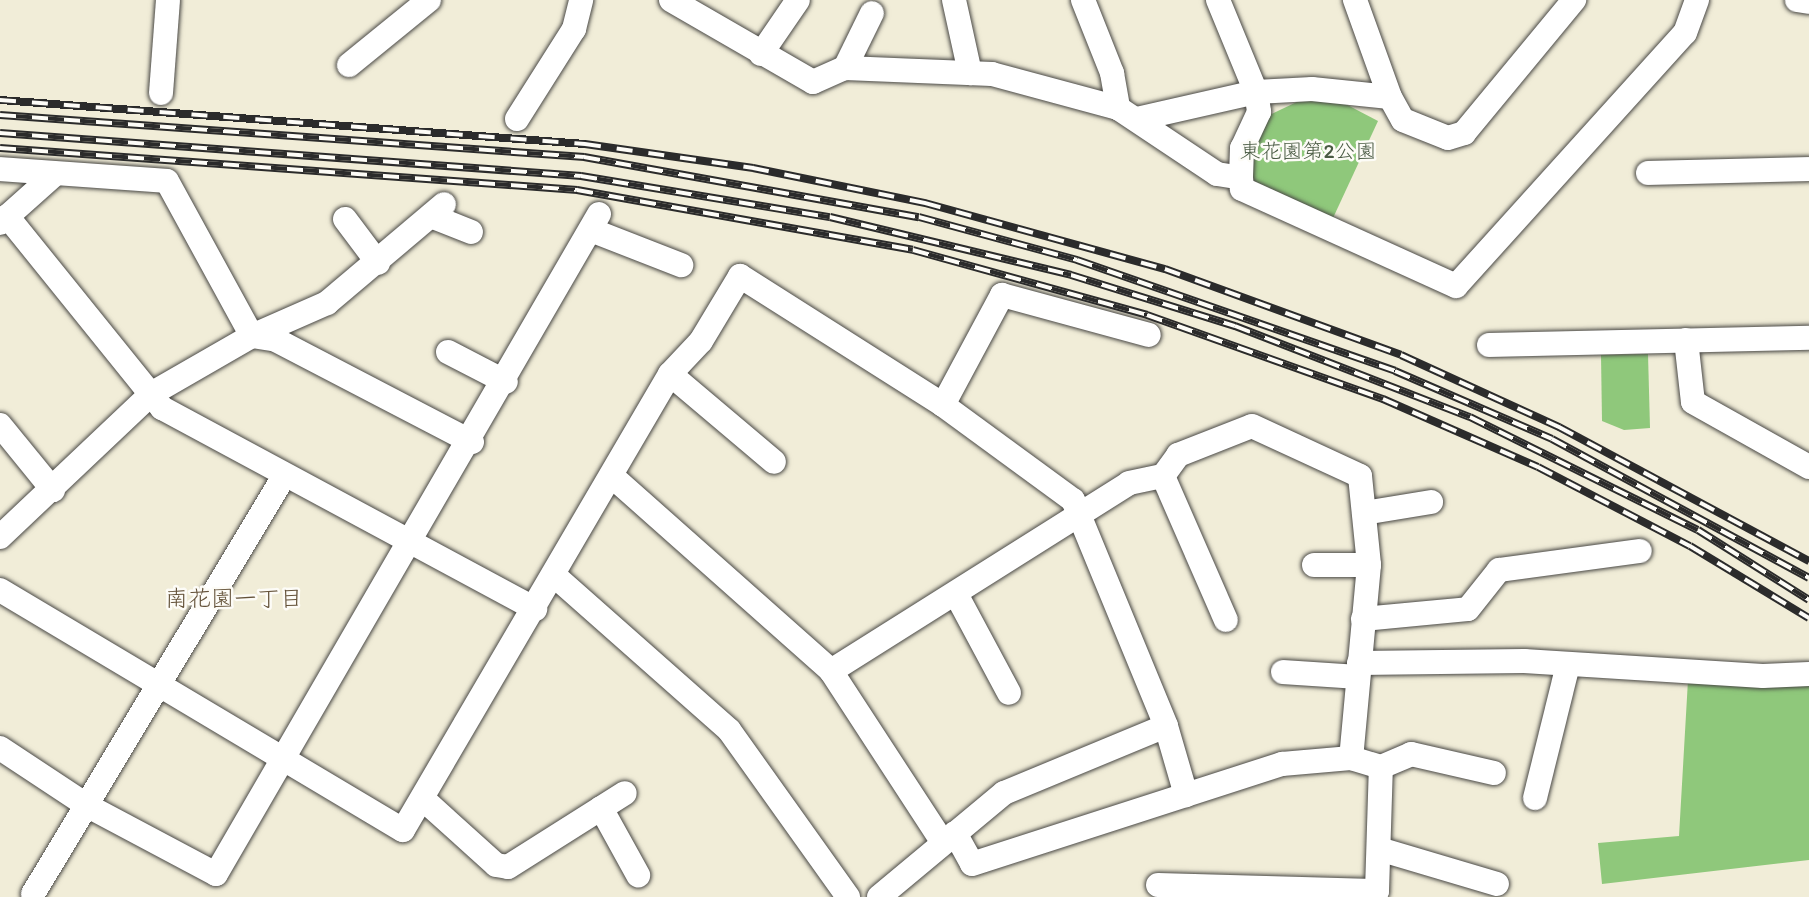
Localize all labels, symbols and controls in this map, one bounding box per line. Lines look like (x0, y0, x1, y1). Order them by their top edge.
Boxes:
park label: 東花園第2公園 (1239, 138, 1377, 164)
district label: 南花園一丁目 (165, 584, 303, 612)

